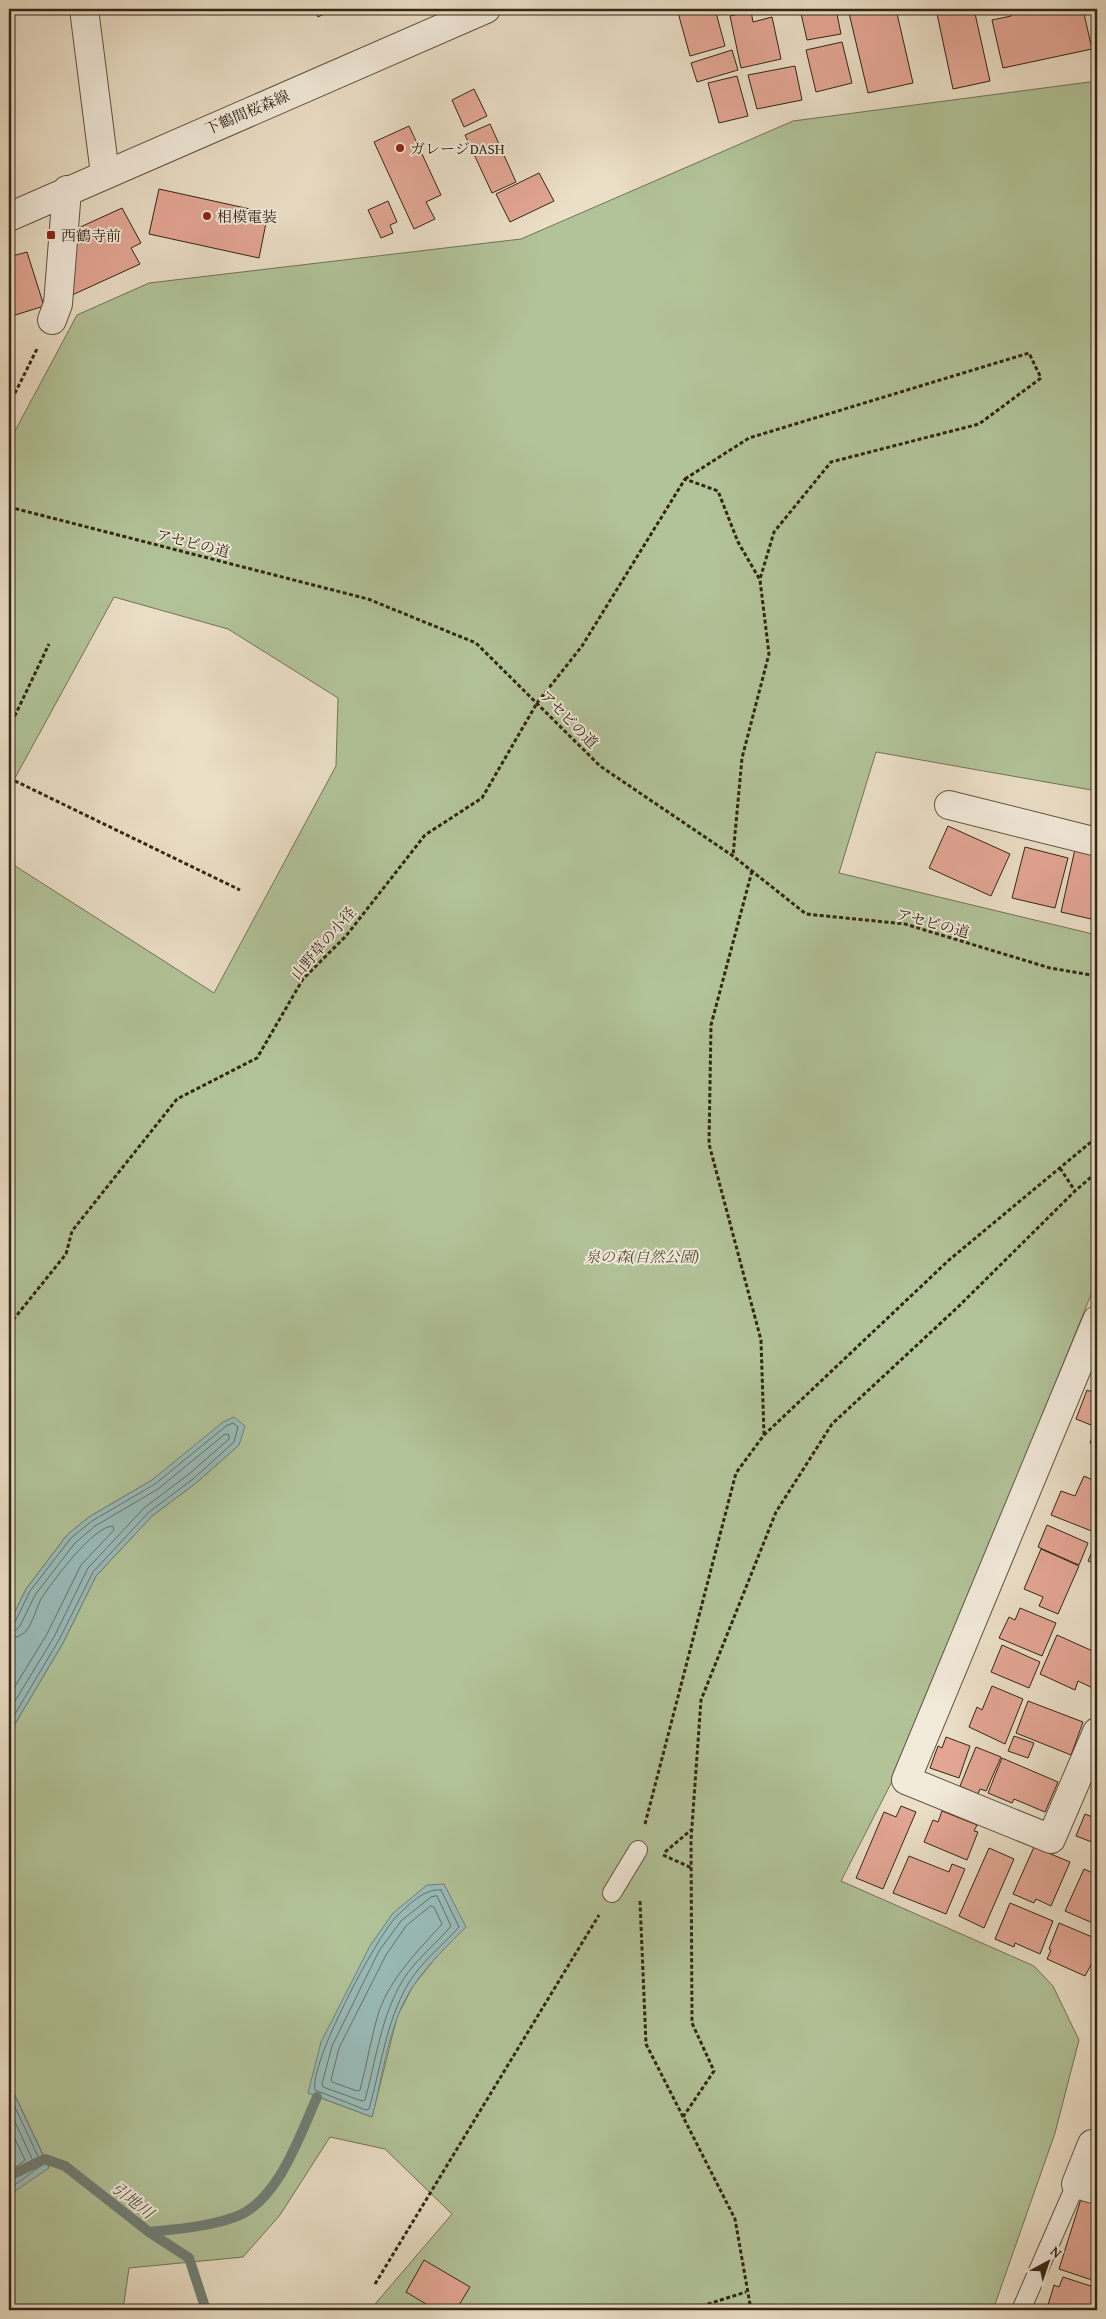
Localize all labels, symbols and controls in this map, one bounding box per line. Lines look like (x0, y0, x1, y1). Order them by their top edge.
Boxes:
street label: 下鶴間桜森線 (201, 85, 293, 139)
place label: ガレージDASH (410, 138, 505, 159)
marker: ガレージDASH (394, 142, 406, 154)
place label: 相模電装 (217, 206, 277, 227)
marker: 相模電装 (201, 210, 213, 222)
place label: 西鶴寺前 (61, 225, 121, 246)
marker: 西鶴寺前 (45, 229, 57, 241)
street label: アセビの道 (154, 524, 232, 562)
street label: アセビの道 (535, 685, 603, 753)
street label: 山野草の小径 (286, 902, 360, 984)
street label: アセビの道 (894, 903, 972, 943)
park label: 泉の森(自然公園) (585, 1246, 699, 1267)
water label: 引地川 (107, 2176, 161, 2225)
north arrow (1024, 2236, 1074, 2286)
text: N (1046, 2241, 1067, 2263)

